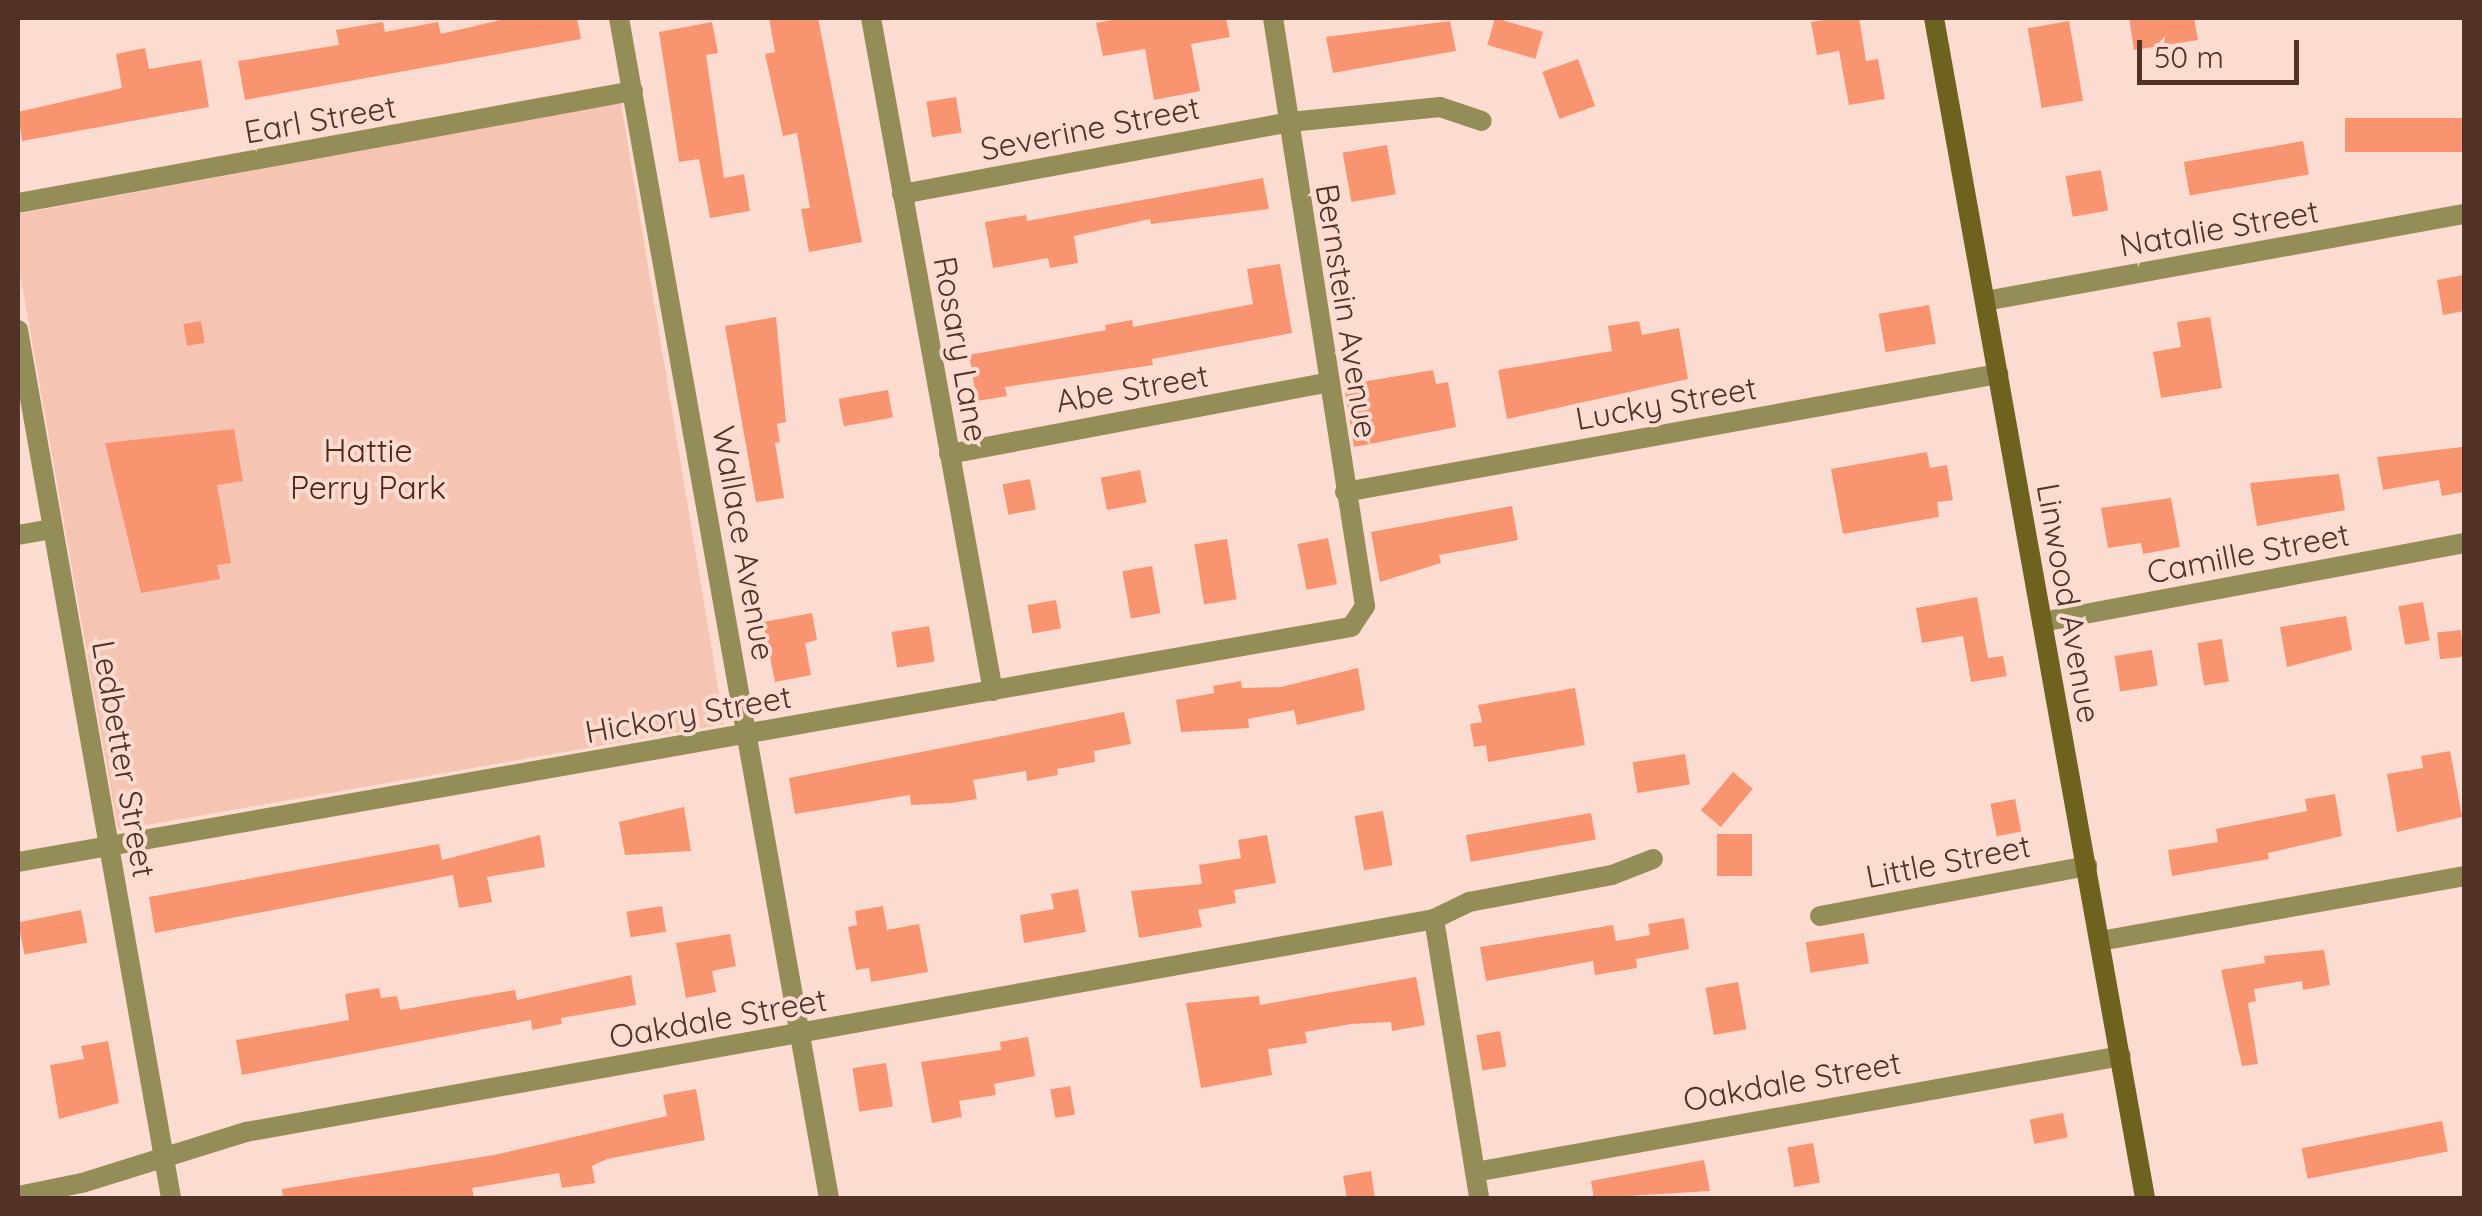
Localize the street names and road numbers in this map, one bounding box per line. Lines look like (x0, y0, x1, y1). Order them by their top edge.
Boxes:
street label: Earl Street (241, 87, 399, 151)
street label: Severine Street (977, 88, 1203, 168)
street label: Bernstein Avenue (1308, 181, 1386, 441)
street label: Natalie Street (2116, 192, 2322, 264)
street label: Rosary Lane (926, 253, 996, 445)
street label: Abe Street (1053, 356, 1211, 420)
street label: Lucky Street (1572, 368, 1760, 438)
street label: Wallace Avenue (705, 423, 783, 663)
street label: Linwood Avenue (2029, 480, 2109, 726)
street label: Camille Street (2144, 515, 2352, 591)
street label: Ledbetter Street (84, 637, 164, 881)
street label: Hickory Street (582, 677, 794, 751)
street label: Little Street (1862, 826, 2034, 896)
street label: Oakdale Street (606, 980, 830, 1056)
street label: Oakdale Street (1680, 1043, 1904, 1119)

